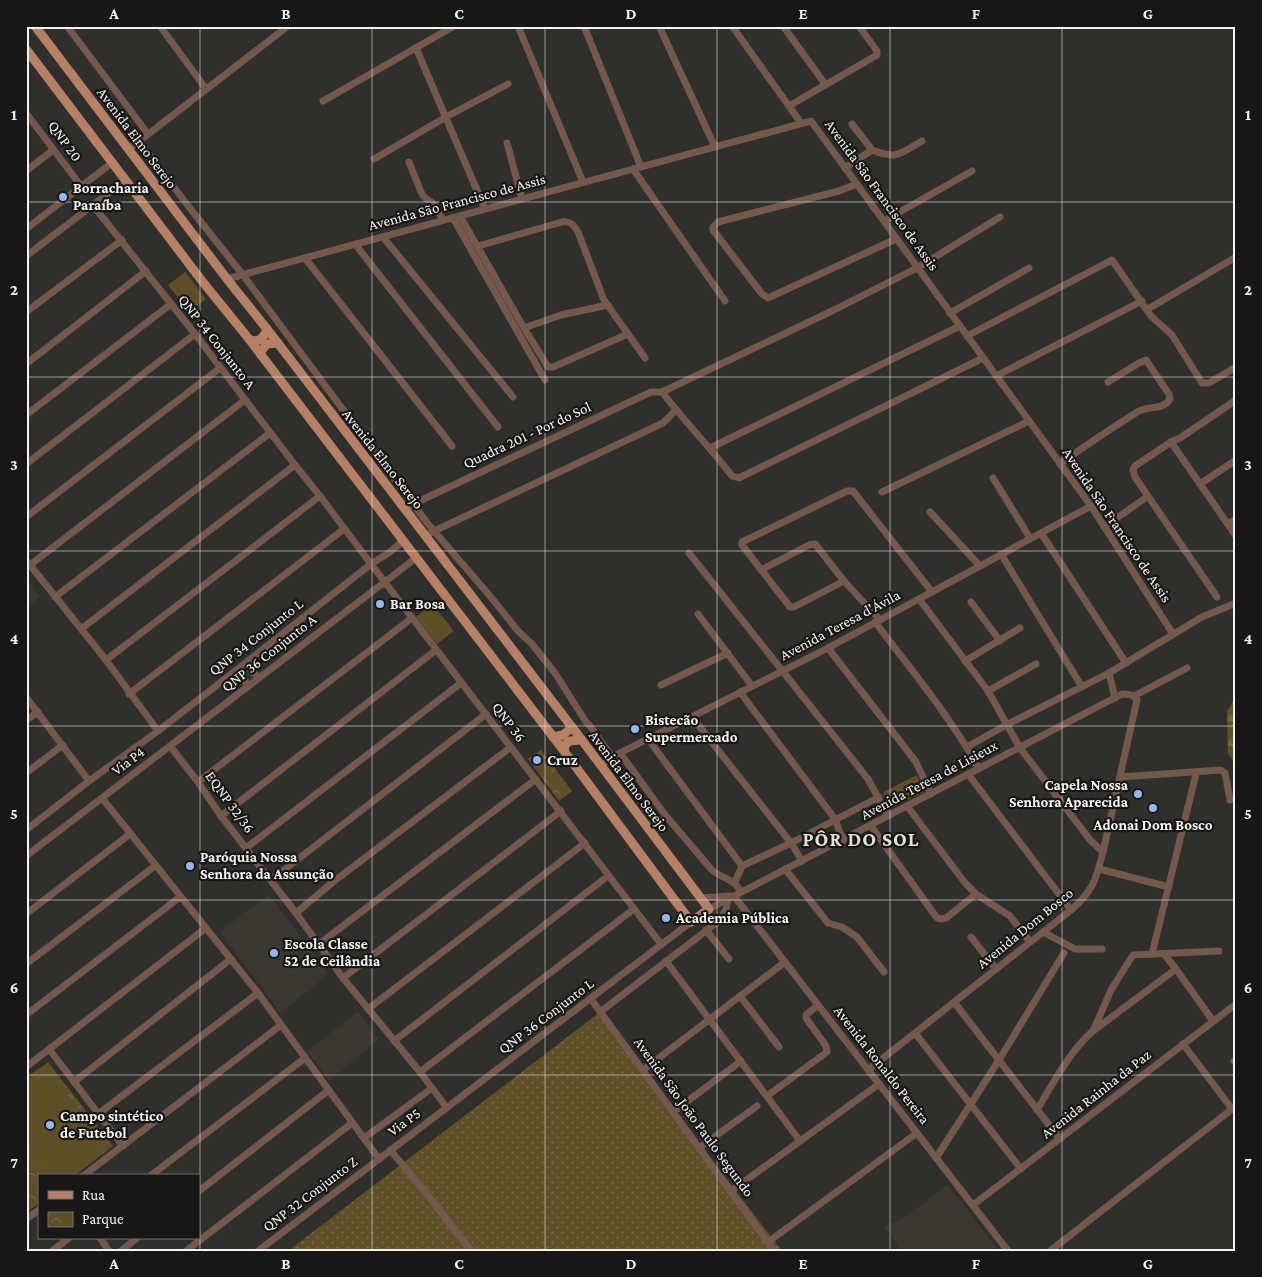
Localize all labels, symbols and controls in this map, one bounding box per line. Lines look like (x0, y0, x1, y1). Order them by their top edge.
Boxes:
text: A (108, 5, 119, 22)
text: B (281, 5, 291, 22)
text: C (454, 5, 464, 22)
text: D (625, 5, 637, 22)
text: E (798, 5, 808, 22)
text: F (972, 5, 981, 22)
text: G (1143, 5, 1153, 22)
street label: Avenida Elmo Serejo (93, 84, 180, 192)
text: 1 (11, 106, 17, 123)
text: 1 (1245, 106, 1251, 123)
street label: Avenida São Francisco de Assis (822, 116, 942, 274)
street label: QNP 20 (45, 118, 85, 164)
street label: Avenida São Francisco de Assis (367, 171, 547, 233)
place label: Borracharia Paraíba (73, 180, 150, 213)
marker: Borracharia Paraíba (57, 191, 69, 203)
text: 2 (10, 281, 18, 298)
text: 2 (1244, 281, 1252, 298)
street label: QNP 34 Conjunto A (174, 292, 259, 393)
street label: Quadra 201 - Por do Sol (461, 398, 593, 472)
street label: Avenida Elmo Serejo (338, 406, 427, 513)
street label: Avenida São Francisco de Assis (1059, 445, 1175, 605)
text: 3 (10, 456, 18, 473)
text: 3 (1244, 456, 1252, 473)
street label: Avenida Teresa d'Ávila (777, 586, 903, 663)
street label: QNP 34 Conjunto L (206, 595, 307, 679)
place label: Bar Bosa (390, 596, 446, 612)
marker: Bar Bosa (374, 598, 386, 610)
street label: QNP 36 Conjunto A (219, 611, 320, 696)
text: 4 (10, 630, 19, 647)
text: 4 (1244, 630, 1253, 647)
street label: QNP 36 (489, 699, 529, 745)
place label: Bistecão Supermercado (645, 712, 738, 745)
marker: Bistecão Supermercado (629, 723, 641, 735)
street label: Avenida Elmo Serejo (585, 727, 672, 835)
street label: Avenida Teresa de Lisieux (858, 737, 1000, 823)
street label: Via P4 (109, 744, 147, 778)
place label: Cruz (547, 752, 578, 768)
marker: Cruz (531, 754, 543, 766)
street label: EQNP 32/36 (202, 768, 258, 836)
place label: Capela Nossa Senhora Aparecida (1009, 777, 1129, 810)
marker: Capela Nossa Senhora Aparecida (1132, 788, 1144, 800)
marker: Adonai Dom Bosco (1147, 802, 1159, 814)
text: 5 (10, 805, 18, 822)
text: 5 (1244, 805, 1252, 822)
place label: Adonai Dom Bosco (1092, 817, 1213, 833)
district label: PÔR DO SOL (803, 828, 919, 850)
place label: Paróquia Nossa Senhora da Assunção (200, 849, 334, 882)
marker: Paróquia Nossa Senhora da Assunção (184, 860, 196, 872)
street label: Avenida Dom Bosco (974, 884, 1076, 972)
place label: Academia Pública (675, 910, 790, 926)
marker: Academia Pública (660, 912, 672, 924)
place label: Escola Classe 52 de Ceilândia (284, 936, 381, 969)
marker: Escola Classe 52 de Ceilândia (268, 947, 280, 959)
street label: QNP 36 Conjunto L (496, 975, 598, 1058)
text: 6 (10, 979, 18, 996)
text: 6 (1244, 979, 1252, 996)
street label: Avenida Ronaldo Pereira (831, 1003, 933, 1127)
street label: Avenida São João Paulo Segundo (630, 1034, 757, 1200)
street label: Avenida Rainha da Paz (1038, 1046, 1154, 1142)
street label: Via P5 (385, 1105, 423, 1139)
place label: Campo sintético de Futebol (60, 1108, 164, 1141)
marker: Campo sintético de Futebol (44, 1119, 56, 1131)
street label: QNP 32 Conjunto Z (260, 1153, 361, 1236)
text: 7 (10, 1154, 18, 1171)
text: 7 (1244, 1154, 1252, 1171)
legend (38, 1174, 200, 1240)
text: Rua (82, 1187, 105, 1203)
text: Parque (82, 1211, 124, 1228)
text: A (108, 1255, 119, 1272)
text: B (281, 1255, 291, 1272)
text: C (454, 1255, 464, 1272)
text: D (625, 1255, 637, 1272)
text: E (798, 1255, 808, 1272)
text: F (972, 1255, 981, 1272)
text: G (1143, 1255, 1153, 1272)

